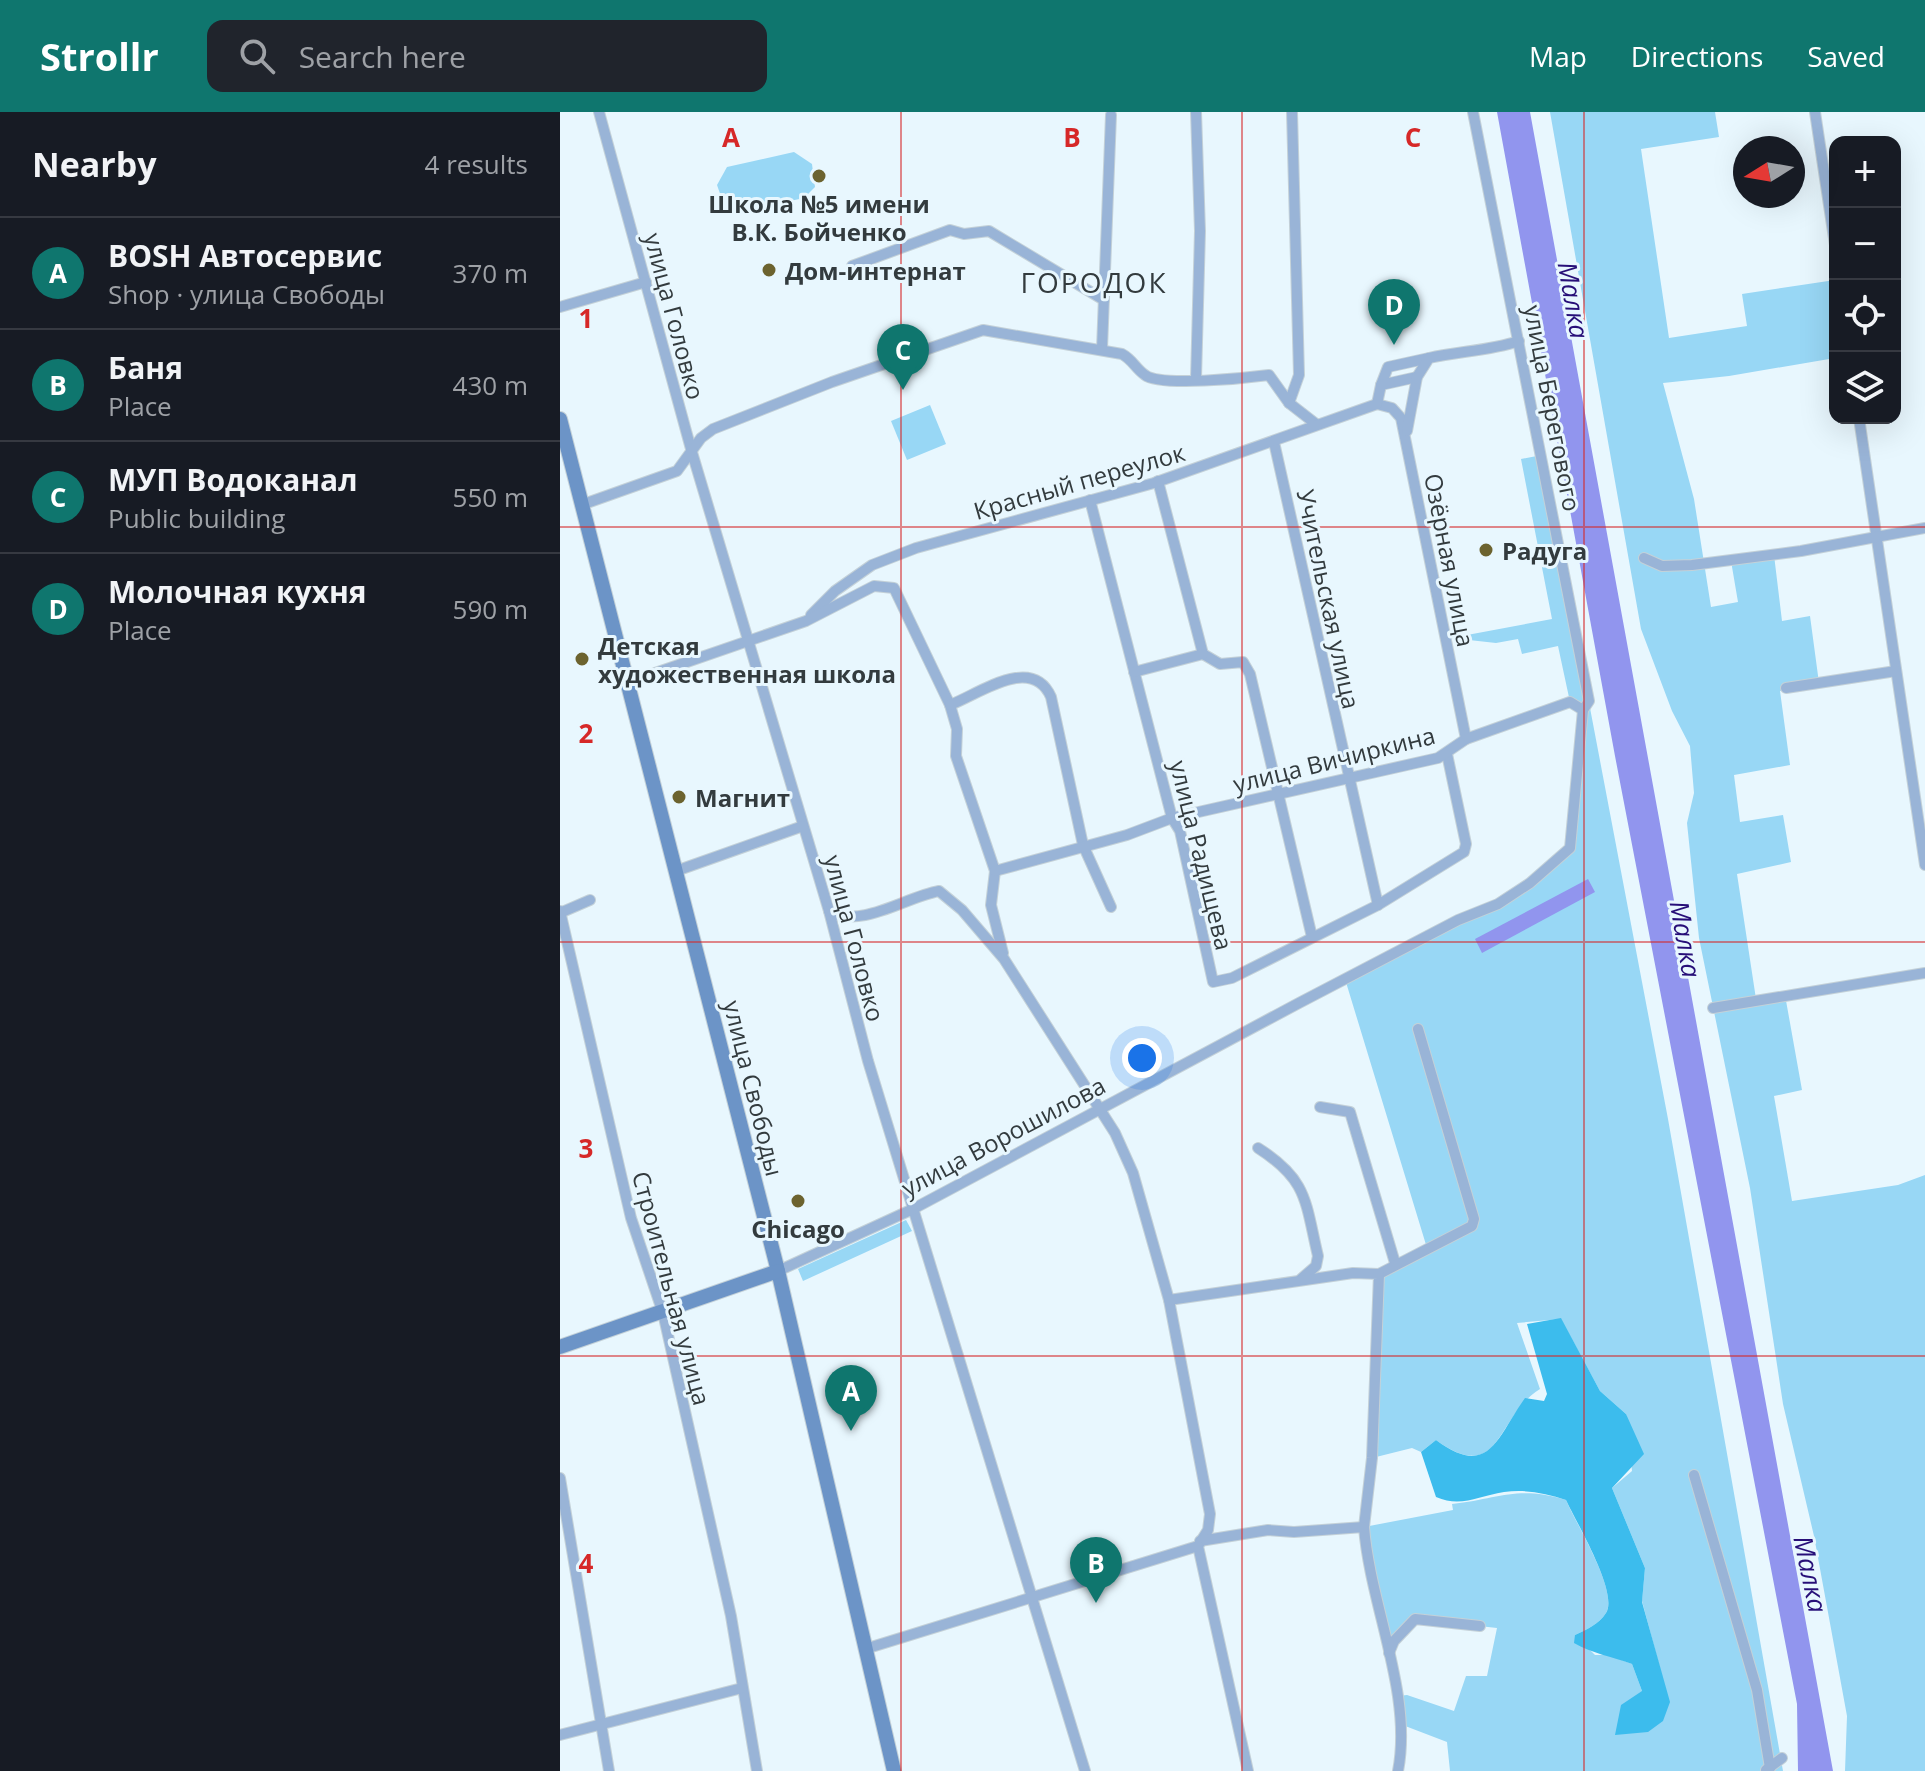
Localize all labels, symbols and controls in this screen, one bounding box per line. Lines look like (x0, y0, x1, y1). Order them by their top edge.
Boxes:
search box (207, 20, 767, 92)
text: Strollr (40, 30, 159, 82)
icon: search (235, 34, 279, 78)
text: Search here (299, 36, 466, 77)
text: Map (1529, 37, 1587, 75)
text: Directions (1631, 37, 1763, 75)
text: Saved (1807, 37, 1885, 75)
text: A (722, 119, 740, 155)
text: B (1063, 119, 1081, 155)
text: C (1405, 119, 1421, 155)
north arrow (1733, 136, 1805, 208)
map controls (1829, 136, 1901, 424)
button: + (1829, 136, 1901, 208)
text: Nearby (32, 141, 157, 187)
text: 4 results (425, 146, 528, 182)
marker: Школа №5 имени В.К. Бойченко (810, 167, 828, 185)
place label: Школа №5 имени В.К. Бойченко (708, 187, 930, 248)
button: − (1829, 208, 1901, 280)
street label: улица Головко (637, 229, 713, 403)
text: BOSH Автосервис (108, 235, 382, 276)
place label: Дом-интернат (785, 254, 966, 287)
text: A (49, 255, 67, 291)
text: 370 m (453, 255, 528, 291)
water label: Малка (1550, 259, 1599, 342)
marker: Дом-интернат (760, 261, 778, 279)
district label: ГОРОДОК (1021, 263, 1167, 301)
text: Shop · улица Свободы (108, 276, 385, 312)
pin: D (1368, 279, 1420, 345)
button: locate (1829, 280, 1901, 352)
text: 1 (579, 300, 593, 336)
street label: улица Берегового (1517, 302, 1589, 514)
pin: C (877, 324, 929, 390)
text: Баня (108, 347, 183, 388)
button: layers (1829, 352, 1901, 424)
text: B (49, 367, 67, 403)
text: 430 m (453, 367, 528, 403)
text: Place (108, 388, 172, 424)
street label: Красный переулок (969, 435, 1189, 527)
text: МУП Водоканал (108, 459, 358, 500)
street label: Озёрная улица (1417, 471, 1483, 649)
text: C (50, 479, 66, 515)
text: 550 m (453, 479, 528, 515)
street label: Учительская улица (1290, 486, 1368, 712)
text: Public building (108, 500, 285, 536)
place label: Радуга (1502, 534, 1587, 567)
marker: Радуга (1477, 541, 1495, 559)
text: Молочная кухня (108, 571, 367, 612)
text: D (48, 591, 68, 627)
text: 590 m (453, 591, 528, 627)
text: Place (108, 612, 172, 648)
place label: Детская художественная школа (598, 629, 896, 690)
marker: Детская художественная школа (573, 650, 591, 668)
text: 2 (579, 715, 594, 751)
street label: улица Вичиркина (1230, 718, 1438, 800)
street label: улица Радищева (1162, 757, 1242, 953)
place label: Магнит (695, 781, 790, 814)
marker: Магнит (670, 788, 688, 806)
street label: улица Головко (817, 851, 893, 1025)
water label: Малка (1662, 898, 1711, 981)
street label: улица Свободы (716, 997, 792, 1179)
your location (1122, 1038, 1162, 1078)
street label: улица Ворошилова (895, 1068, 1111, 1204)
text: 3 (579, 1130, 593, 1166)
street label: Строительная улица (625, 1167, 719, 1409)
marker: Chicago (789, 1192, 807, 1210)
place label: Chicago (751, 1212, 845, 1245)
pin: A (825, 1365, 877, 1431)
water label: Малка (1785, 1532, 1837, 1616)
pin: B (1070, 1537, 1122, 1603)
text: 4 (579, 1545, 594, 1581)

